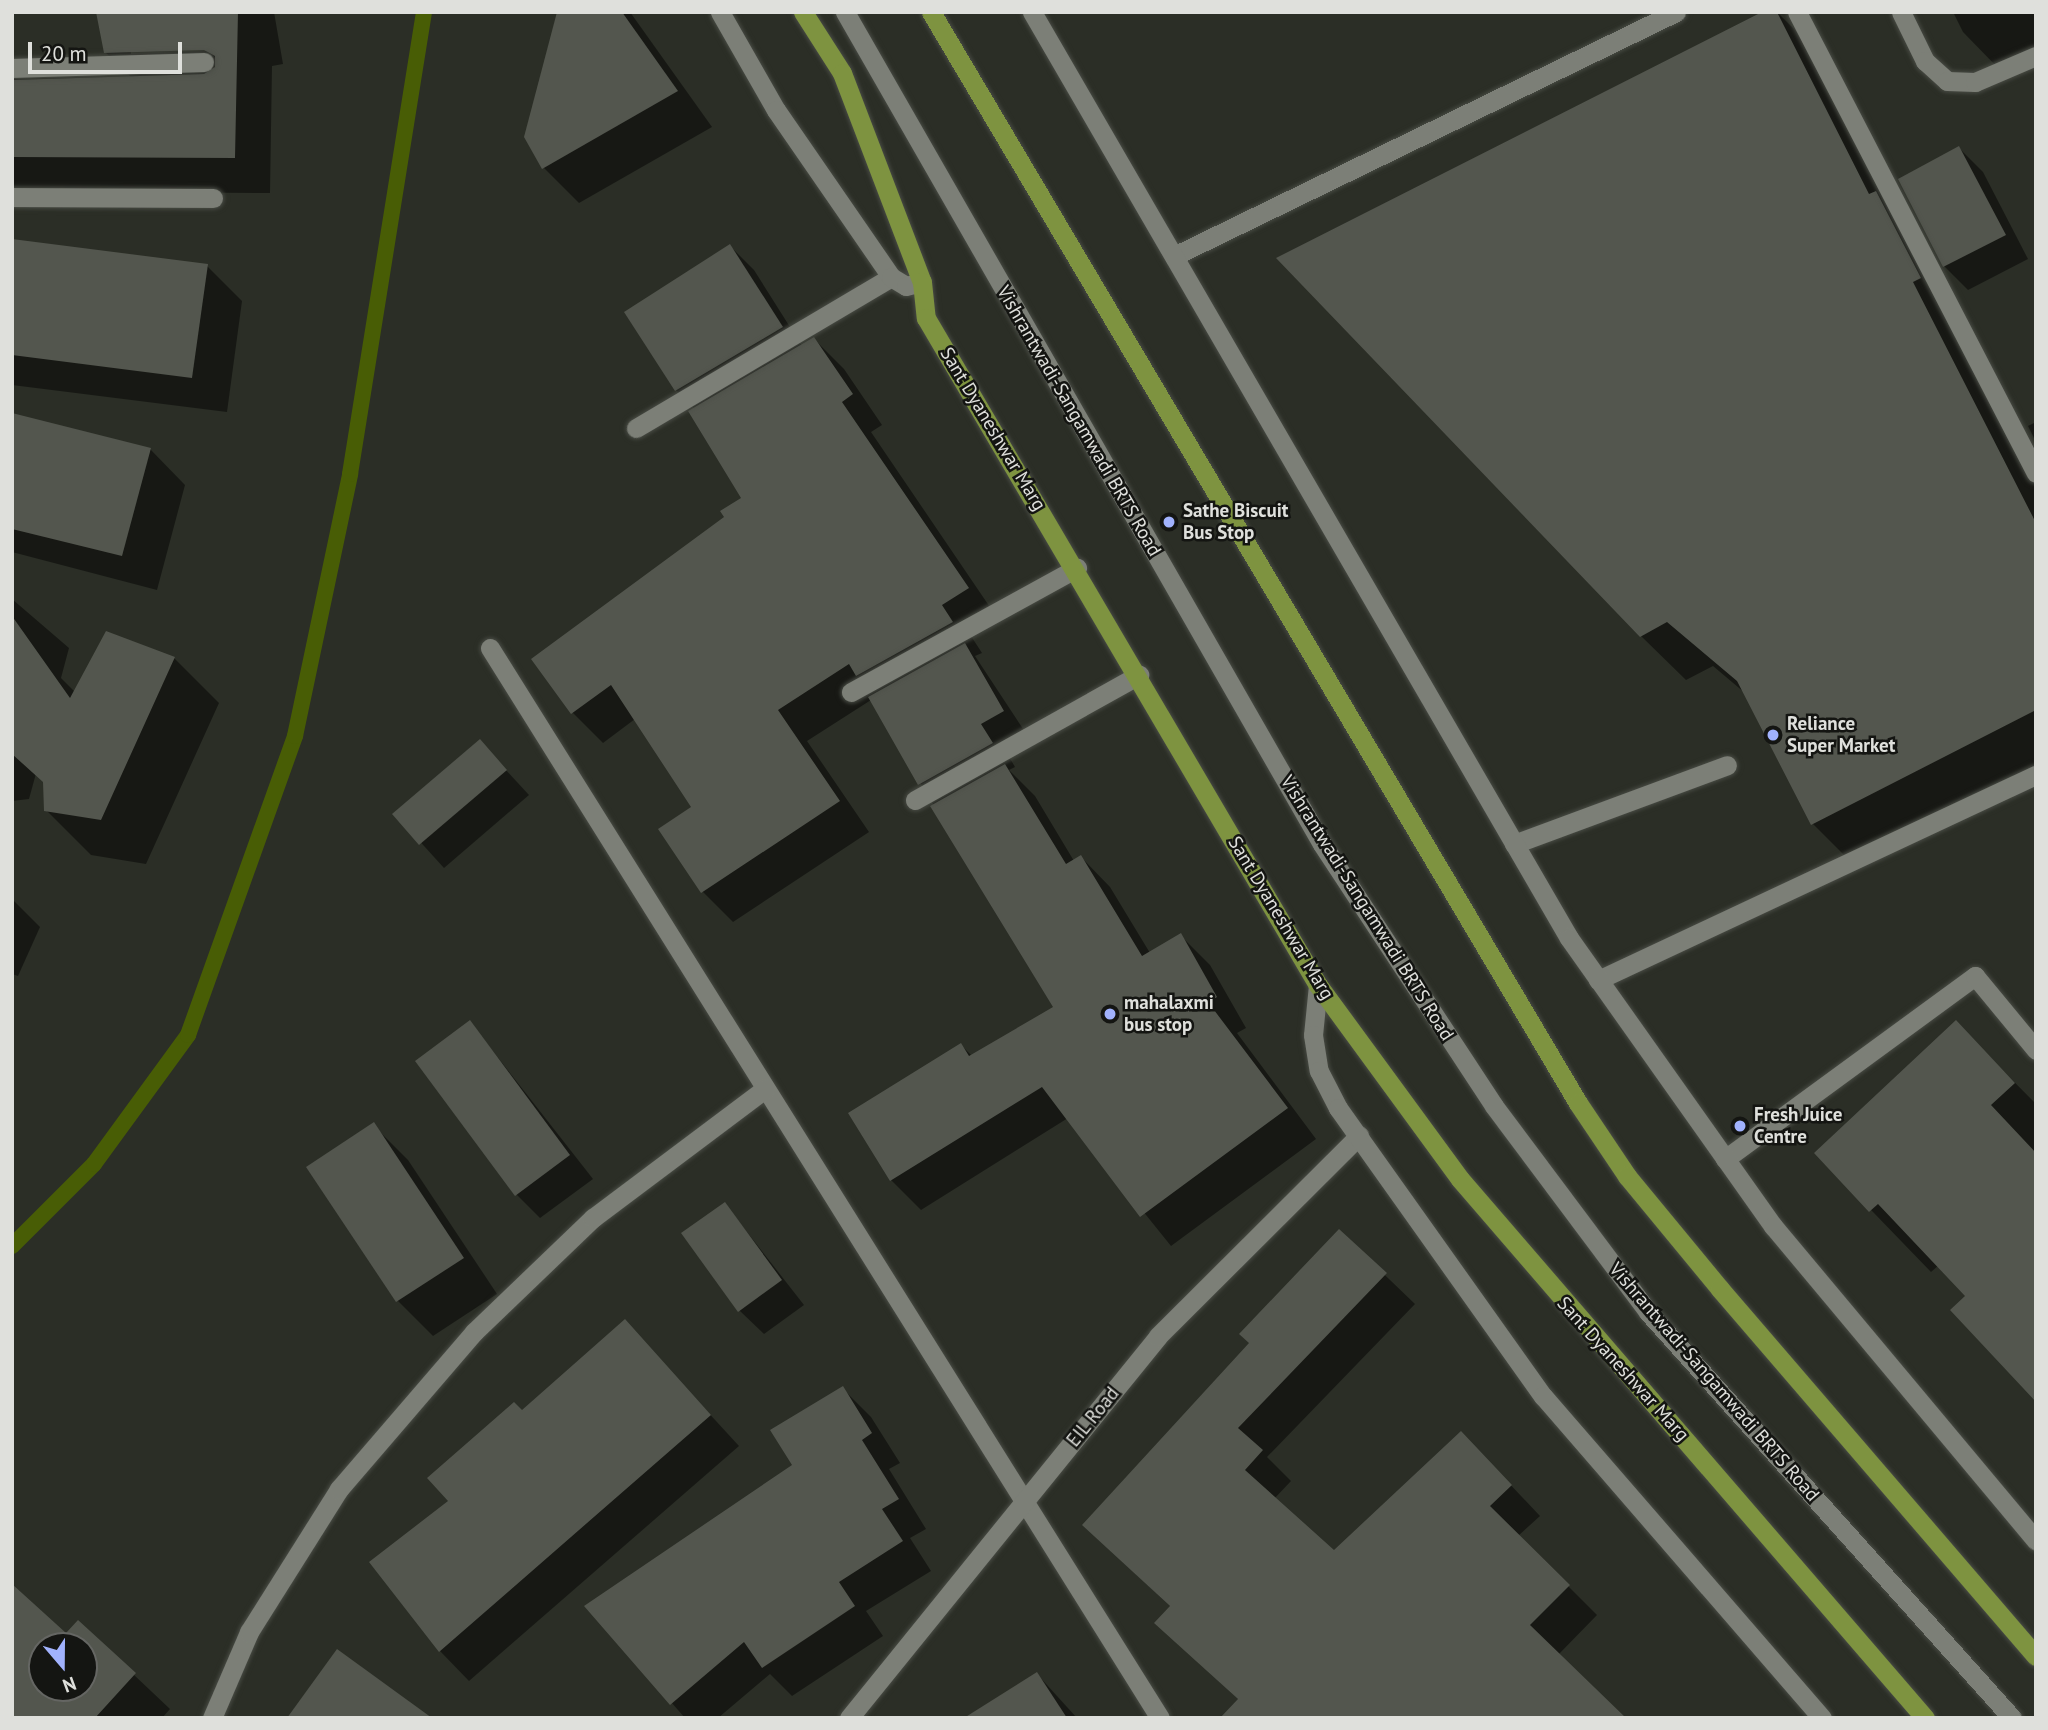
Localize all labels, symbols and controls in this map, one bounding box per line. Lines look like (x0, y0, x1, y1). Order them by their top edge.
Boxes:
scale bar (32, 28, 186, 72)
text: 20 m (41, 40, 87, 67)
street label: Vishrantwadi-Sangamwadi BRTS Road (992, 282, 1166, 560)
street label: Sant Dyaneshwar Marg (935, 343, 1051, 515)
place label: Sathe Biscuit Bus Stop (1183, 500, 1288, 544)
marker: Sathe Biscuit Bus Stop (1161, 514, 1177, 530)
place label: Reliance Super Market (1787, 713, 1895, 757)
marker: Reliance Super Market (1765, 727, 1781, 743)
street label: Vishrantwadi-Sangamwadi BRTS Road (1276, 771, 1458, 1045)
street label: Sant Dyaneshwar Marg (1223, 832, 1339, 1004)
place label: mahalaxmi bus stop (1124, 992, 1214, 1036)
marker: mahalaxmi bus stop (1102, 1006, 1118, 1022)
place label: Fresh Juice Centre (1754, 1104, 1842, 1148)
marker: Fresh Juice Centre (1732, 1118, 1748, 1134)
street label: Vishrantwadi-Sangamwadi BRTS Road (1604, 1258, 1824, 1506)
street label: Sant Dyaneshwar Marg (1552, 1292, 1694, 1446)
street label: EIL Road (1062, 1382, 1124, 1452)
north arrow (28, 1632, 98, 1702)
text: N (60, 1671, 79, 1698)

